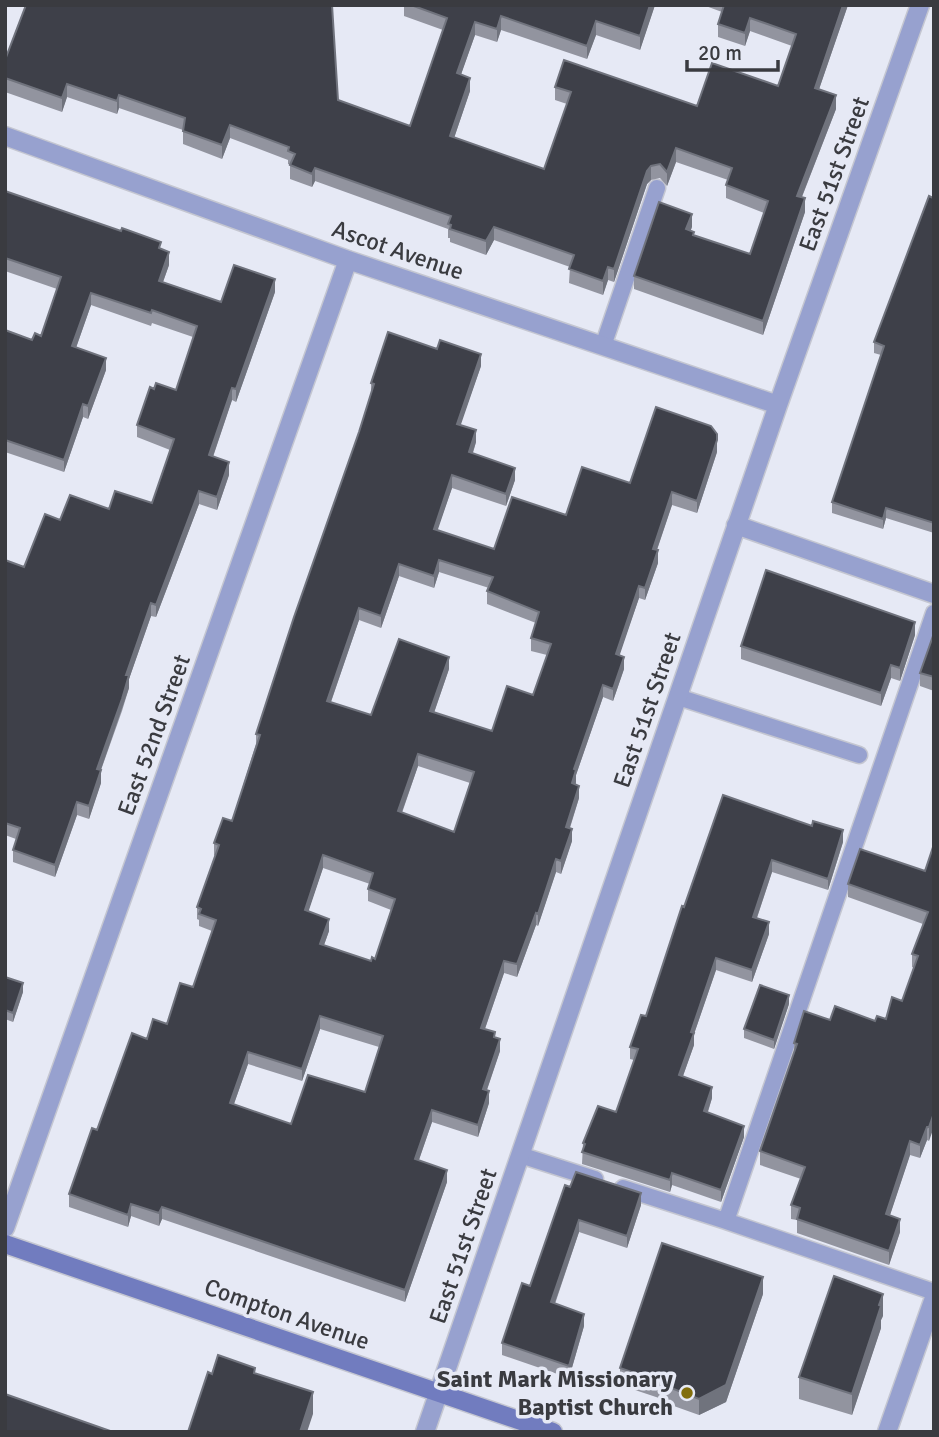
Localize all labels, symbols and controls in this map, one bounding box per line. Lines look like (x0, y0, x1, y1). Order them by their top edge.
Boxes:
scale bar (687, 28, 778, 72)
text: 20 m (698, 40, 742, 66)
street label: East 51st Street (792, 93, 876, 255)
street label: Ascot Avenue (328, 213, 468, 287)
street label: East 51st Street (606, 628, 688, 792)
street label: East 52nd Street (111, 650, 197, 820)
street label: East 51st Street (422, 1164, 504, 1328)
street label: Compton Avenue (200, 1272, 374, 1356)
place label: Saint Mark Missionary Baptist Church (437, 1364, 673, 1422)
marker: Saint Mark Missionary Baptist Church (679, 1385, 695, 1401)

